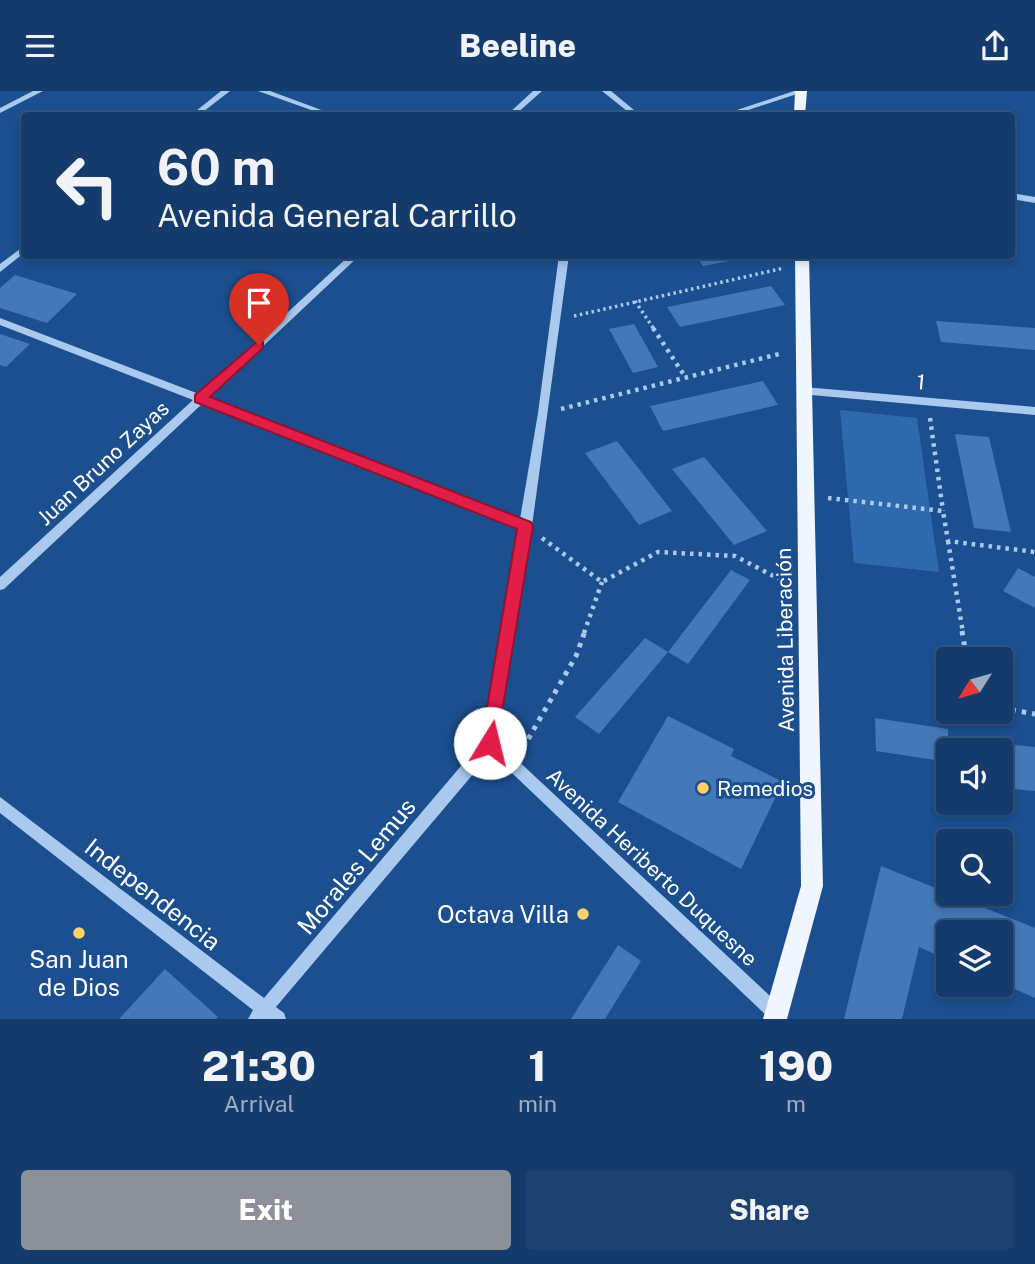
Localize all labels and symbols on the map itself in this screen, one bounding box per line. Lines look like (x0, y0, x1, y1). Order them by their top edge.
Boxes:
pin (229, 273, 289, 345)
street label: 1 (916, 369, 926, 395)
street label: Juan Bruno Zayas (32, 396, 174, 530)
street label: Avenida Liberación (771, 548, 799, 732)
north arrow (936, 647, 1013, 725)
position arrow (453, 706, 527, 780)
street label: Avenida Heriberto Duquesne (542, 763, 762, 971)
place label: Remedios (717, 776, 813, 801)
marker: Remedios (695, 780, 711, 796)
street label: Morales Lemus (291, 792, 421, 940)
street label: Independencia (80, 832, 226, 956)
place label: Octava Villa (437, 900, 569, 928)
marker: Octava Villa (575, 906, 591, 922)
marker: San Juan de Dios (71, 925, 87, 941)
place label: San Juan de Dios (29, 945, 129, 1001)

